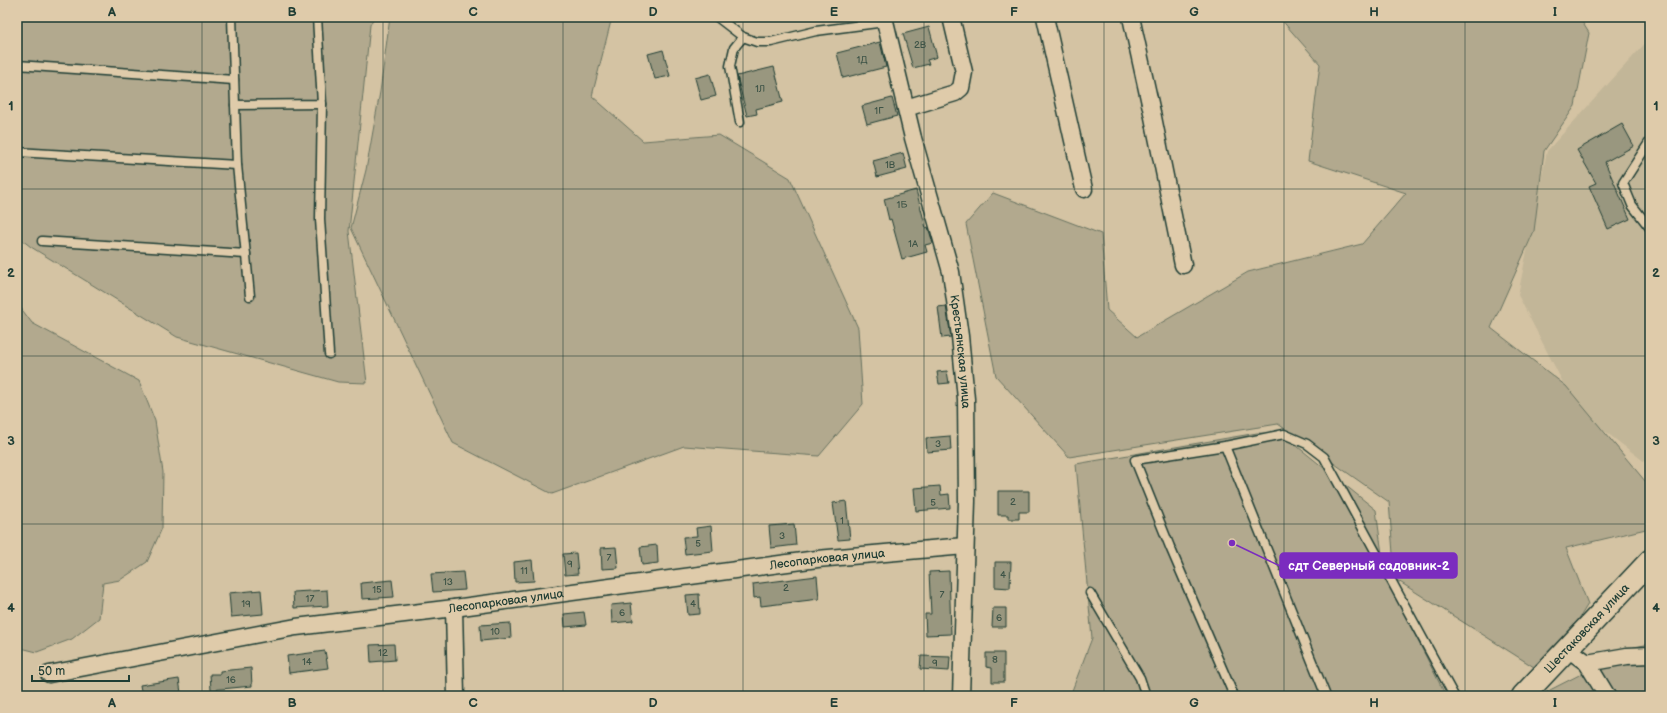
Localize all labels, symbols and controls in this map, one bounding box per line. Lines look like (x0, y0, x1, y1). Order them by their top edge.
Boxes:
text: A (107, 4, 116, 20)
text: B (287, 4, 297, 20)
text: C (468, 4, 478, 20)
text: D (648, 4, 658, 20)
text: E (830, 4, 839, 20)
text: F (1010, 4, 1018, 20)
text: G (1189, 4, 1199, 20)
text: H (1369, 4, 1379, 20)
text: I (1553, 4, 1557, 20)
house number: 2В (914, 39, 927, 51)
house number: 1Д (857, 54, 867, 66)
house number: 1Л (755, 83, 765, 95)
text: 1 (8, 98, 14, 114)
text: 1 (1653, 98, 1659, 114)
house number: 1Г (874, 105, 884, 117)
house number: 1В (885, 159, 896, 171)
house number: 1Б (897, 199, 907, 211)
house number: 1А (908, 238, 919, 250)
text: 2 (7, 265, 15, 281)
text: 2 (1652, 265, 1660, 281)
street label: Крестьянская улица (947, 294, 974, 409)
text: 3 (7, 433, 15, 449)
text: 3 (1652, 433, 1660, 449)
house number: 3 (935, 438, 941, 450)
house number: 2 (1010, 496, 1016, 508)
house number: 5 (930, 497, 936, 509)
house number: 1 (840, 515, 844, 527)
house number: 3 (779, 530, 785, 542)
house number: 5 (695, 538, 701, 550)
street label: Лесопарковая улица (767, 546, 886, 573)
house number: 7 (607, 552, 612, 564)
callout: сдт Северный садовник-2 (1280, 553, 1457, 578)
house number: 9 (567, 558, 573, 570)
text: сдт Северный садовник-2 (1288, 558, 1450, 574)
house number: 11 (520, 565, 528, 577)
house number: 4 (1000, 569, 1006, 581)
house number: 13 (443, 576, 453, 588)
street label: Шестаковская улица (1541, 580, 1633, 676)
house number: 2 (783, 582, 789, 594)
house number: 15 (372, 584, 382, 596)
street label: Лесопарковая улица (446, 586, 565, 616)
house number: 7 (940, 589, 945, 601)
house number: 17 (306, 593, 314, 605)
house number: 19 (241, 598, 251, 610)
house number: 4 (690, 598, 696, 610)
text: 4 (7, 600, 15, 616)
text: 4 (1652, 600, 1660, 616)
house number: 6 (619, 607, 625, 619)
house number: 6 (996, 612, 1002, 624)
house number: 10 (490, 626, 500, 638)
house number: 12 (378, 647, 388, 659)
house number: 8 (992, 654, 998, 666)
house number: 14 (302, 656, 312, 668)
scale bar (32, 657, 129, 683)
house number: 9 (932, 657, 938, 669)
text: 50 m (38, 664, 65, 679)
house number: 16 (226, 674, 236, 686)
text: A (107, 695, 116, 711)
text: B (287, 695, 297, 711)
text: C (468, 695, 478, 711)
text: D (648, 695, 658, 711)
text: E (830, 695, 839, 711)
text: F (1010, 695, 1018, 711)
text: G (1189, 695, 1199, 711)
text: H (1369, 695, 1379, 711)
text: I (1553, 695, 1557, 711)

